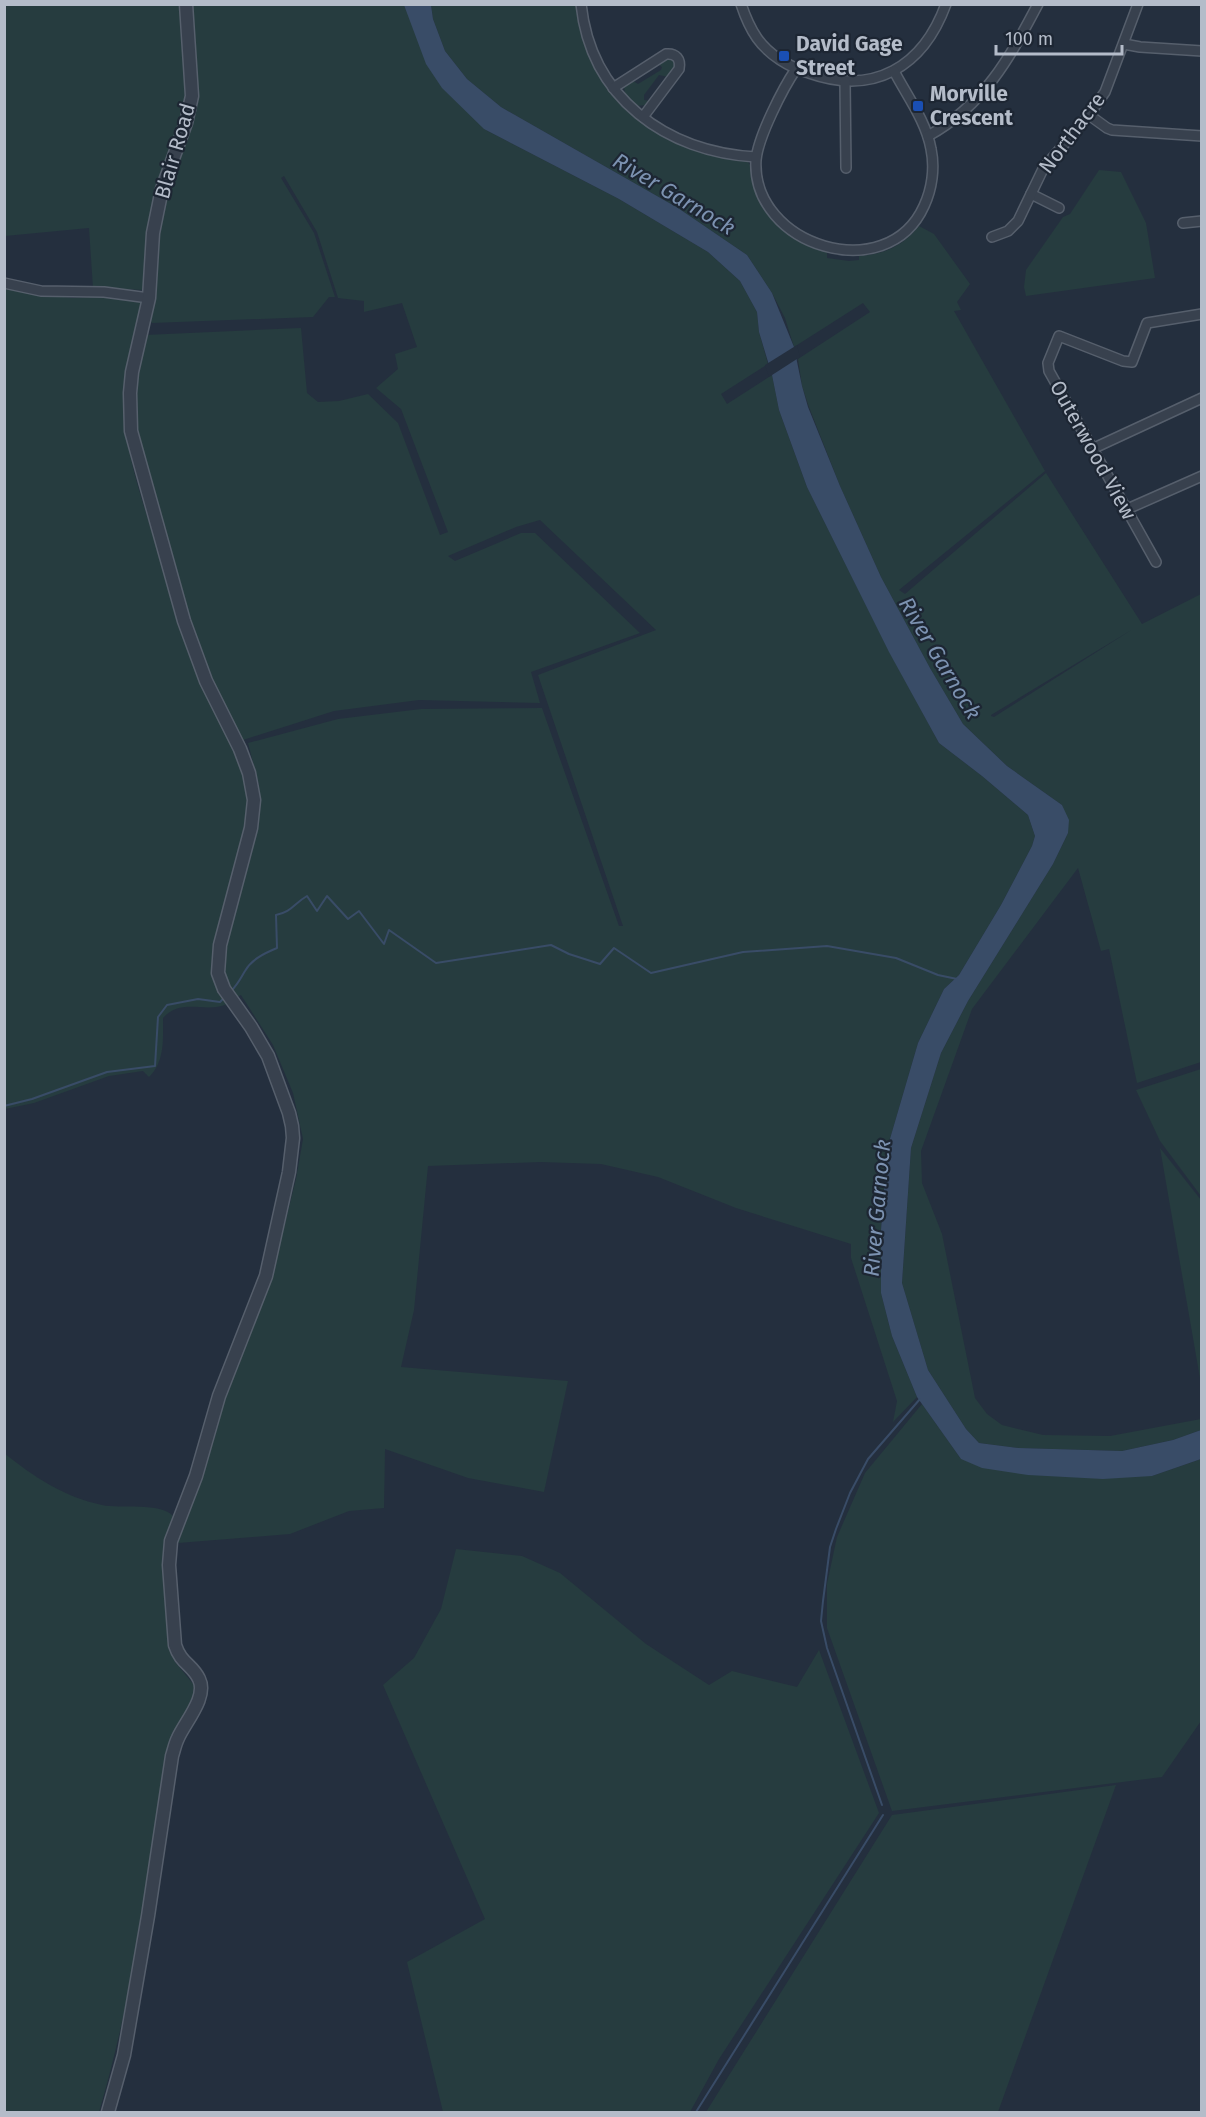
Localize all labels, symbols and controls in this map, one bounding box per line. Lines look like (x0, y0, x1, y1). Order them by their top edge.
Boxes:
scale bar (996, 18, 1122, 56)
text: 100 m (1005, 28, 1053, 50)
place label: David Gage Street (796, 31, 903, 81)
marker: David Gage Street (777, 49, 791, 63)
place label: Morville Crescent (930, 81, 1014, 131)
street label: Northacre (1033, 87, 1111, 179)
marker: Morville Crescent (911, 99, 925, 113)
street label: Blair Road (149, 100, 201, 202)
water label: River Garnock (608, 147, 740, 241)
street label: Outerwood View (1044, 376, 1142, 524)
water label: River Garnock (893, 592, 987, 724)
water label: River Garnock (858, 1138, 896, 1278)

